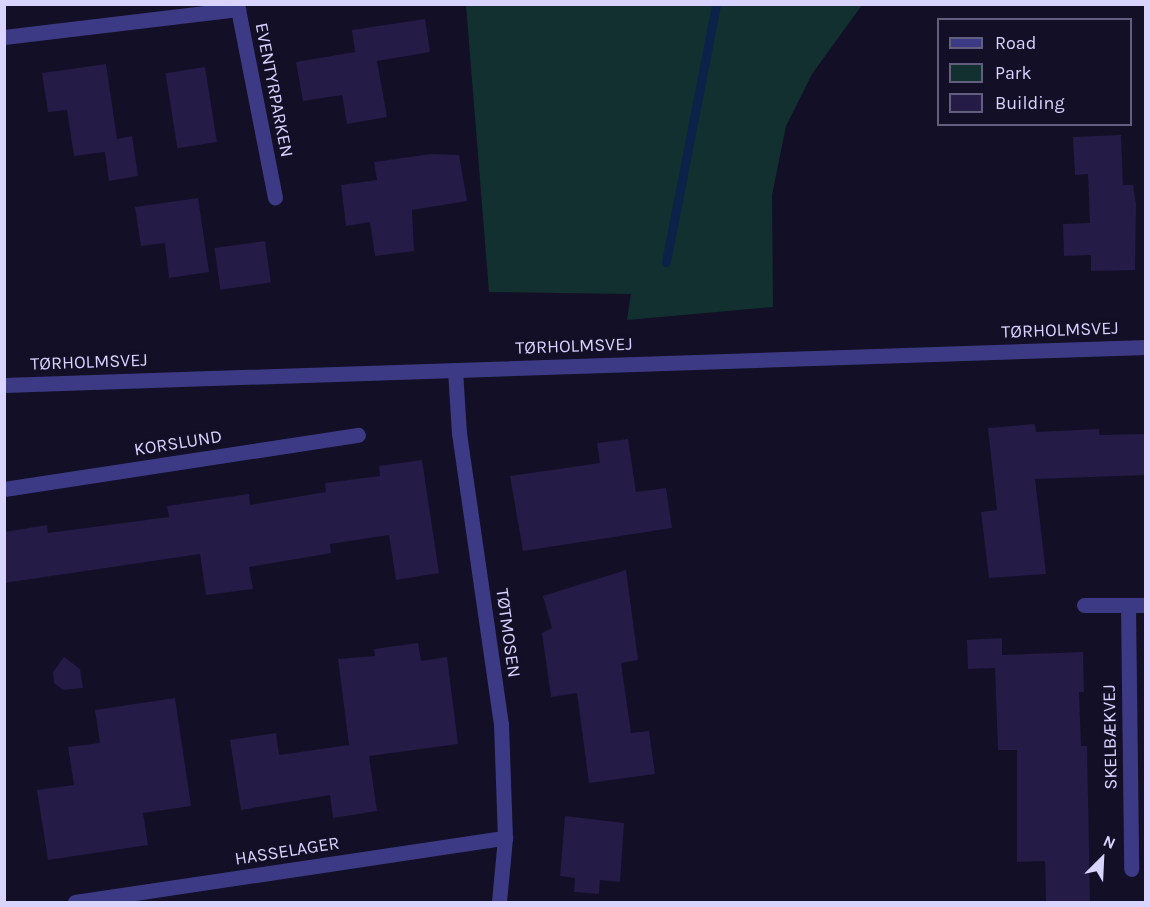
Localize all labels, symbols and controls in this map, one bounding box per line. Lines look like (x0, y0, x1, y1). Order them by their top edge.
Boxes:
legend (937, 18, 1132, 126)
street label: EVENTYRPARKEN (250, 21, 298, 159)
text: Road (995, 32, 1036, 54)
text: Park (995, 62, 1032, 84)
text: Building (995, 92, 1065, 114)
street label: TØRHOLMSVEJ (1001, 317, 1119, 343)
street label: TØRHOLMSVEJ (515, 333, 633, 359)
street label: TØRHOLMSVEJ (30, 349, 148, 375)
street label: KORSLUND (132, 425, 224, 461)
street label: TØTMOSEN (491, 587, 525, 679)
street label: SKELBÆKVEJ (1098, 684, 1122, 790)
north arrow (1072, 829, 1132, 889)
text: N (1100, 831, 1119, 853)
street label: HASSELAGER (233, 832, 341, 870)

